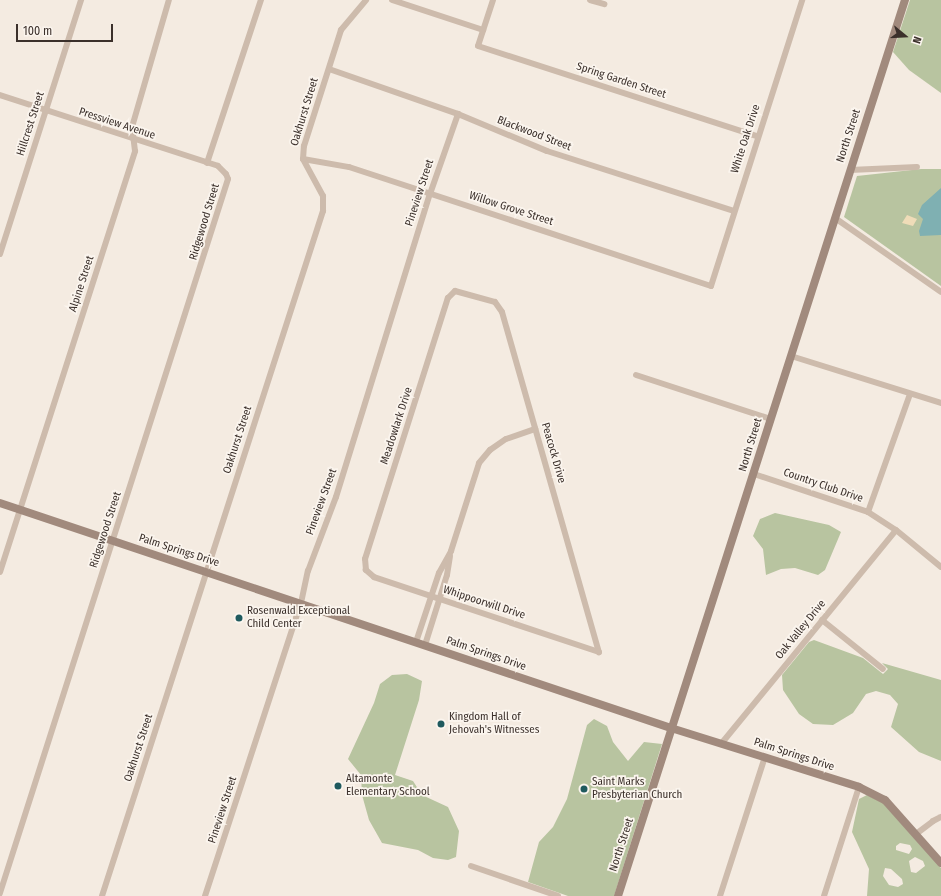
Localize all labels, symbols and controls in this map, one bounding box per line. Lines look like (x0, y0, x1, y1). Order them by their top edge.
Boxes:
scale bar (18, 16, 115, 42)
north arrow (885, 16, 925, 56)
text: 100 m (23, 24, 52, 38)
text: N (910, 35, 924, 45)
street label: Spring Garden Street (575, 60, 667, 102)
street label: Oakhurst Street (288, 76, 322, 148)
street label: Hillcrest Street (14, 90, 48, 158)
street label: White Oak Drive (729, 103, 763, 175)
street label: Pressview Avenue (77, 105, 157, 143)
street label: North Street (834, 108, 864, 164)
street label: Blackwood Street (495, 114, 573, 154)
street label: Pineview Street (403, 158, 437, 228)
street label: Ridgewood Street (187, 182, 223, 262)
street label: Willow Grove Street (467, 189, 555, 229)
street label: Alpine Street (67, 254, 97, 314)
street label: Meadowlark Drive (378, 386, 416, 466)
street label: Oakhurst Street (221, 404, 255, 476)
street label: North Street (737, 417, 765, 473)
street label: Peacock Drive (538, 421, 568, 485)
street label: Country Club Drive (781, 466, 865, 506)
street label: Pineview Street (304, 467, 340, 537)
street label: Ridgewood Street (87, 490, 125, 570)
street label: Palm Springs Drive (137, 532, 221, 570)
street label: Whippoorwill Drive (441, 584, 527, 622)
street label: Oak Valley Drive (773, 598, 829, 662)
place label: Rosenwald Exceptional Child Center (247, 605, 350, 631)
marker: Rosenwald Exceptional Child Center (234, 613, 244, 623)
street label: Palm Springs Drive (444, 634, 528, 674)
place label: Kingdom Hall of Jehovah's Witnesses (449, 711, 539, 737)
street label: Oakhurst Street (122, 712, 156, 784)
marker: Kingdom Hall of Jehovah's Witnesses (436, 719, 446, 729)
street label: Palm Springs Drive (752, 736, 836, 774)
place label: Altamonte Elementary School (346, 773, 430, 799)
street label: Pineview Street (206, 775, 240, 845)
place label: Saint Marks Presbyterian Church (592, 776, 682, 802)
marker: Altamonte Elementary School (333, 781, 343, 791)
marker: Saint Marks Presbyterian Church (579, 784, 589, 794)
street label: North Street (607, 817, 637, 873)

